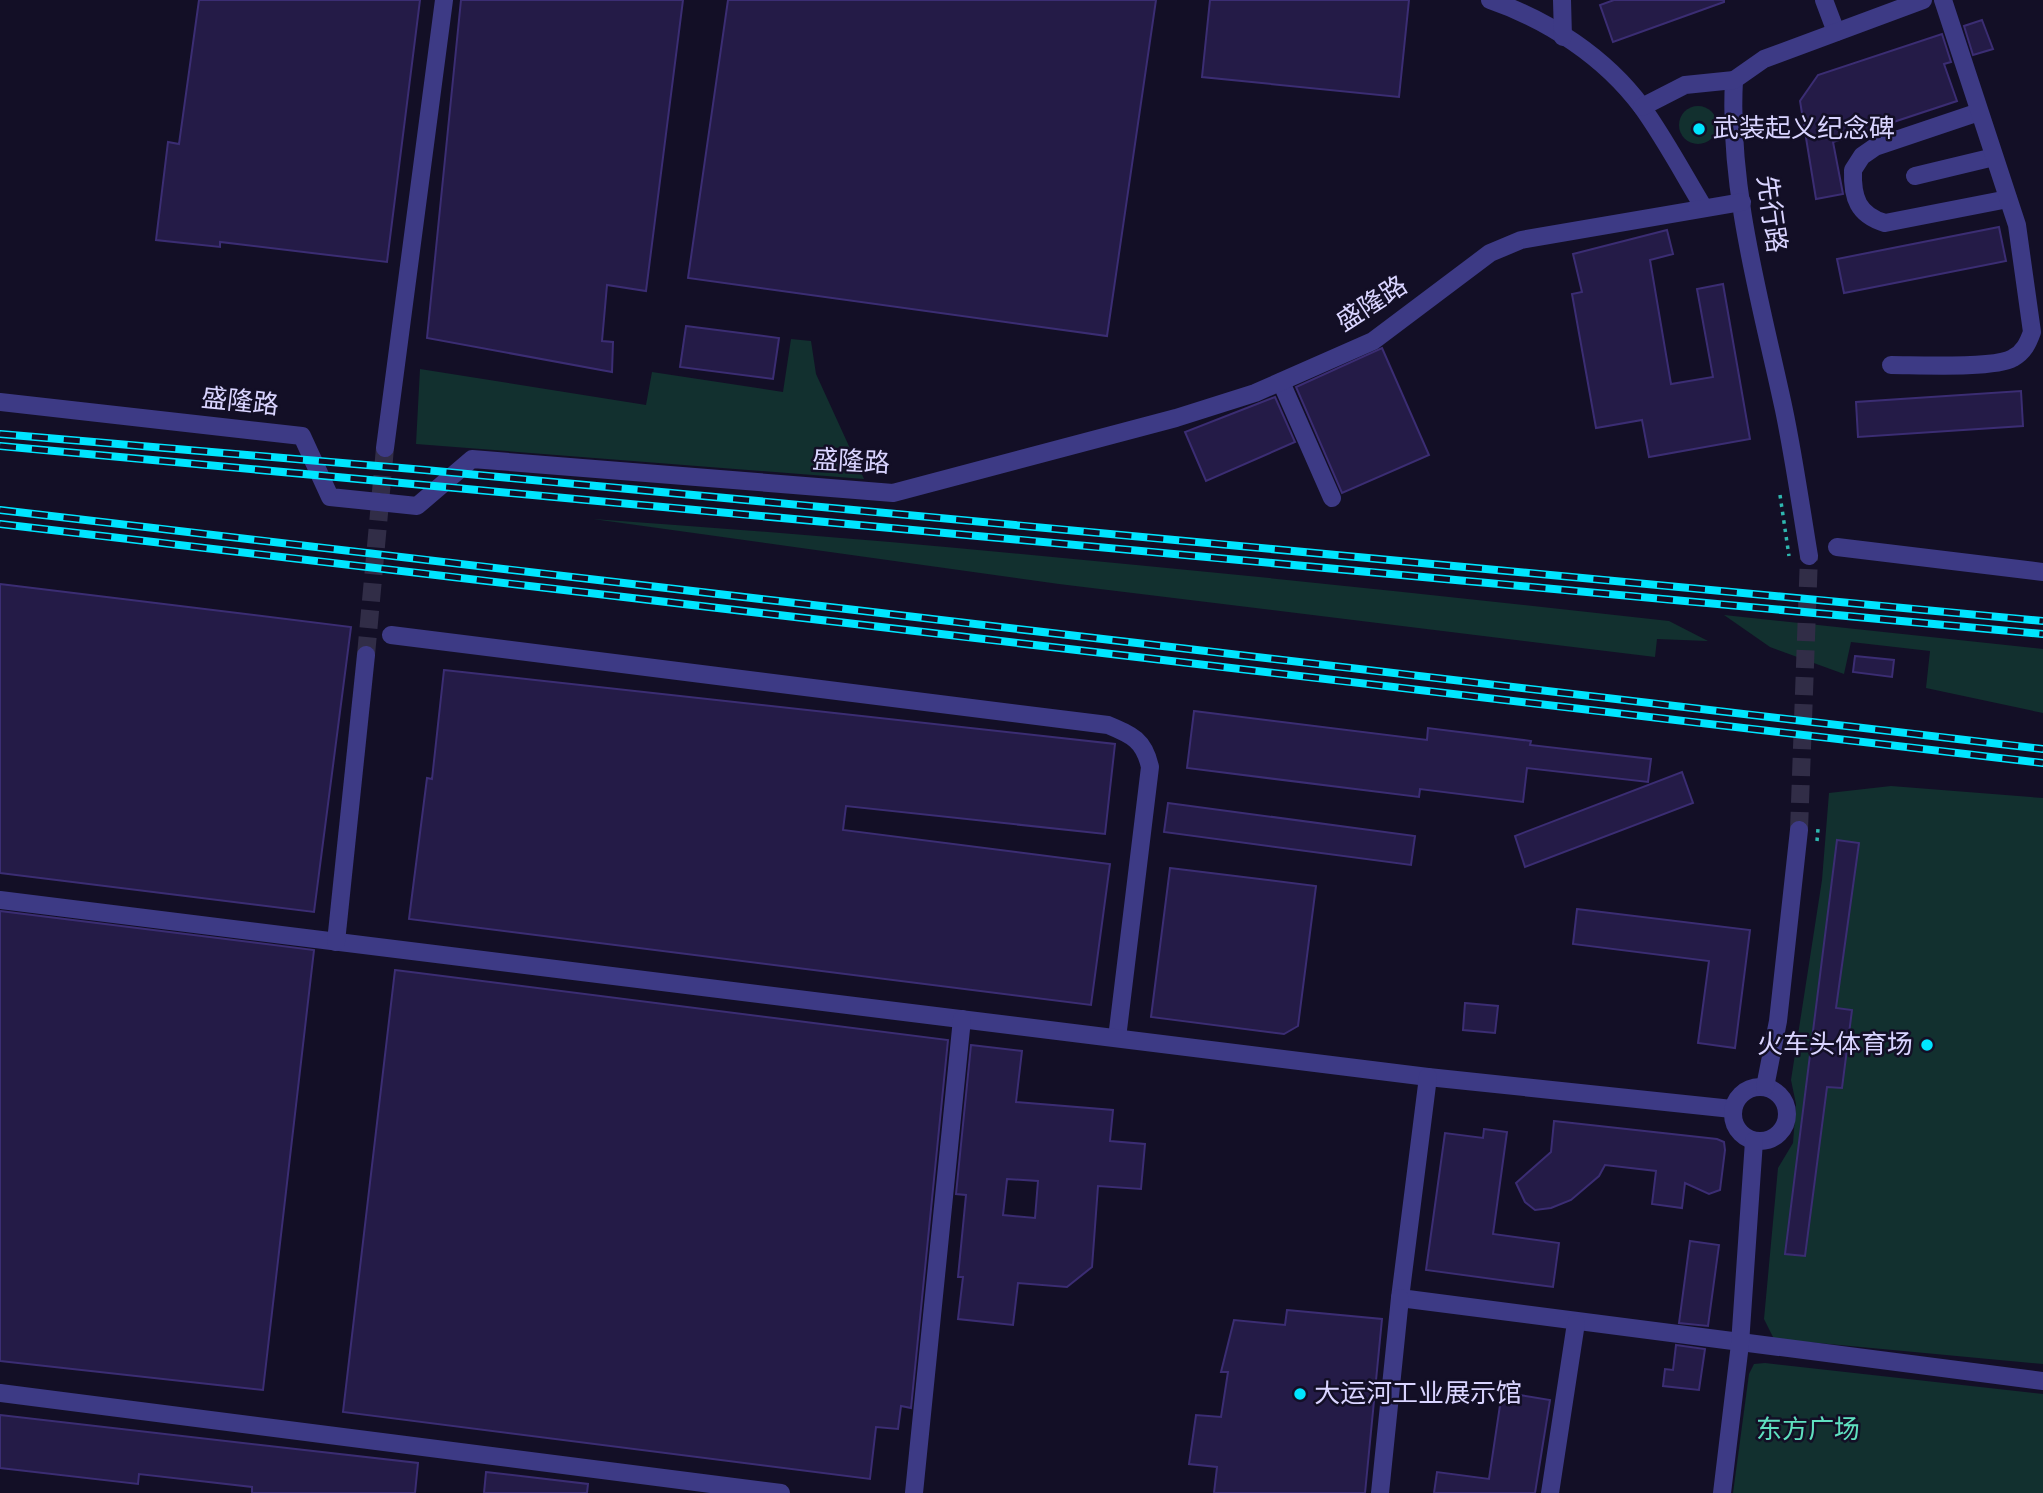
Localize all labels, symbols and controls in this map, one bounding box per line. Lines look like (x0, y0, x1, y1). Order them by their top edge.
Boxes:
place label: 武装起义纪念碑 (1713, 114, 1895, 142)
marker: 武装起义纪念碑 (1691, 121, 1707, 137)
street label: 先行路 (1753, 173, 1790, 254)
street label: 盛隆路 (1332, 271, 1412, 336)
street label: 盛隆路 (200, 384, 280, 419)
street label: 盛隆路 (811, 446, 891, 477)
place label: 火车头体育场 (1757, 1031, 1913, 1058)
marker: 火车头体育场 (1919, 1037, 1935, 1053)
place label: 大运河工业展示馆 (1314, 1380, 1522, 1407)
marker: 大运河工业展示馆 (1292, 1386, 1308, 1402)
park label: 东方广场 (1756, 1416, 1860, 1443)

